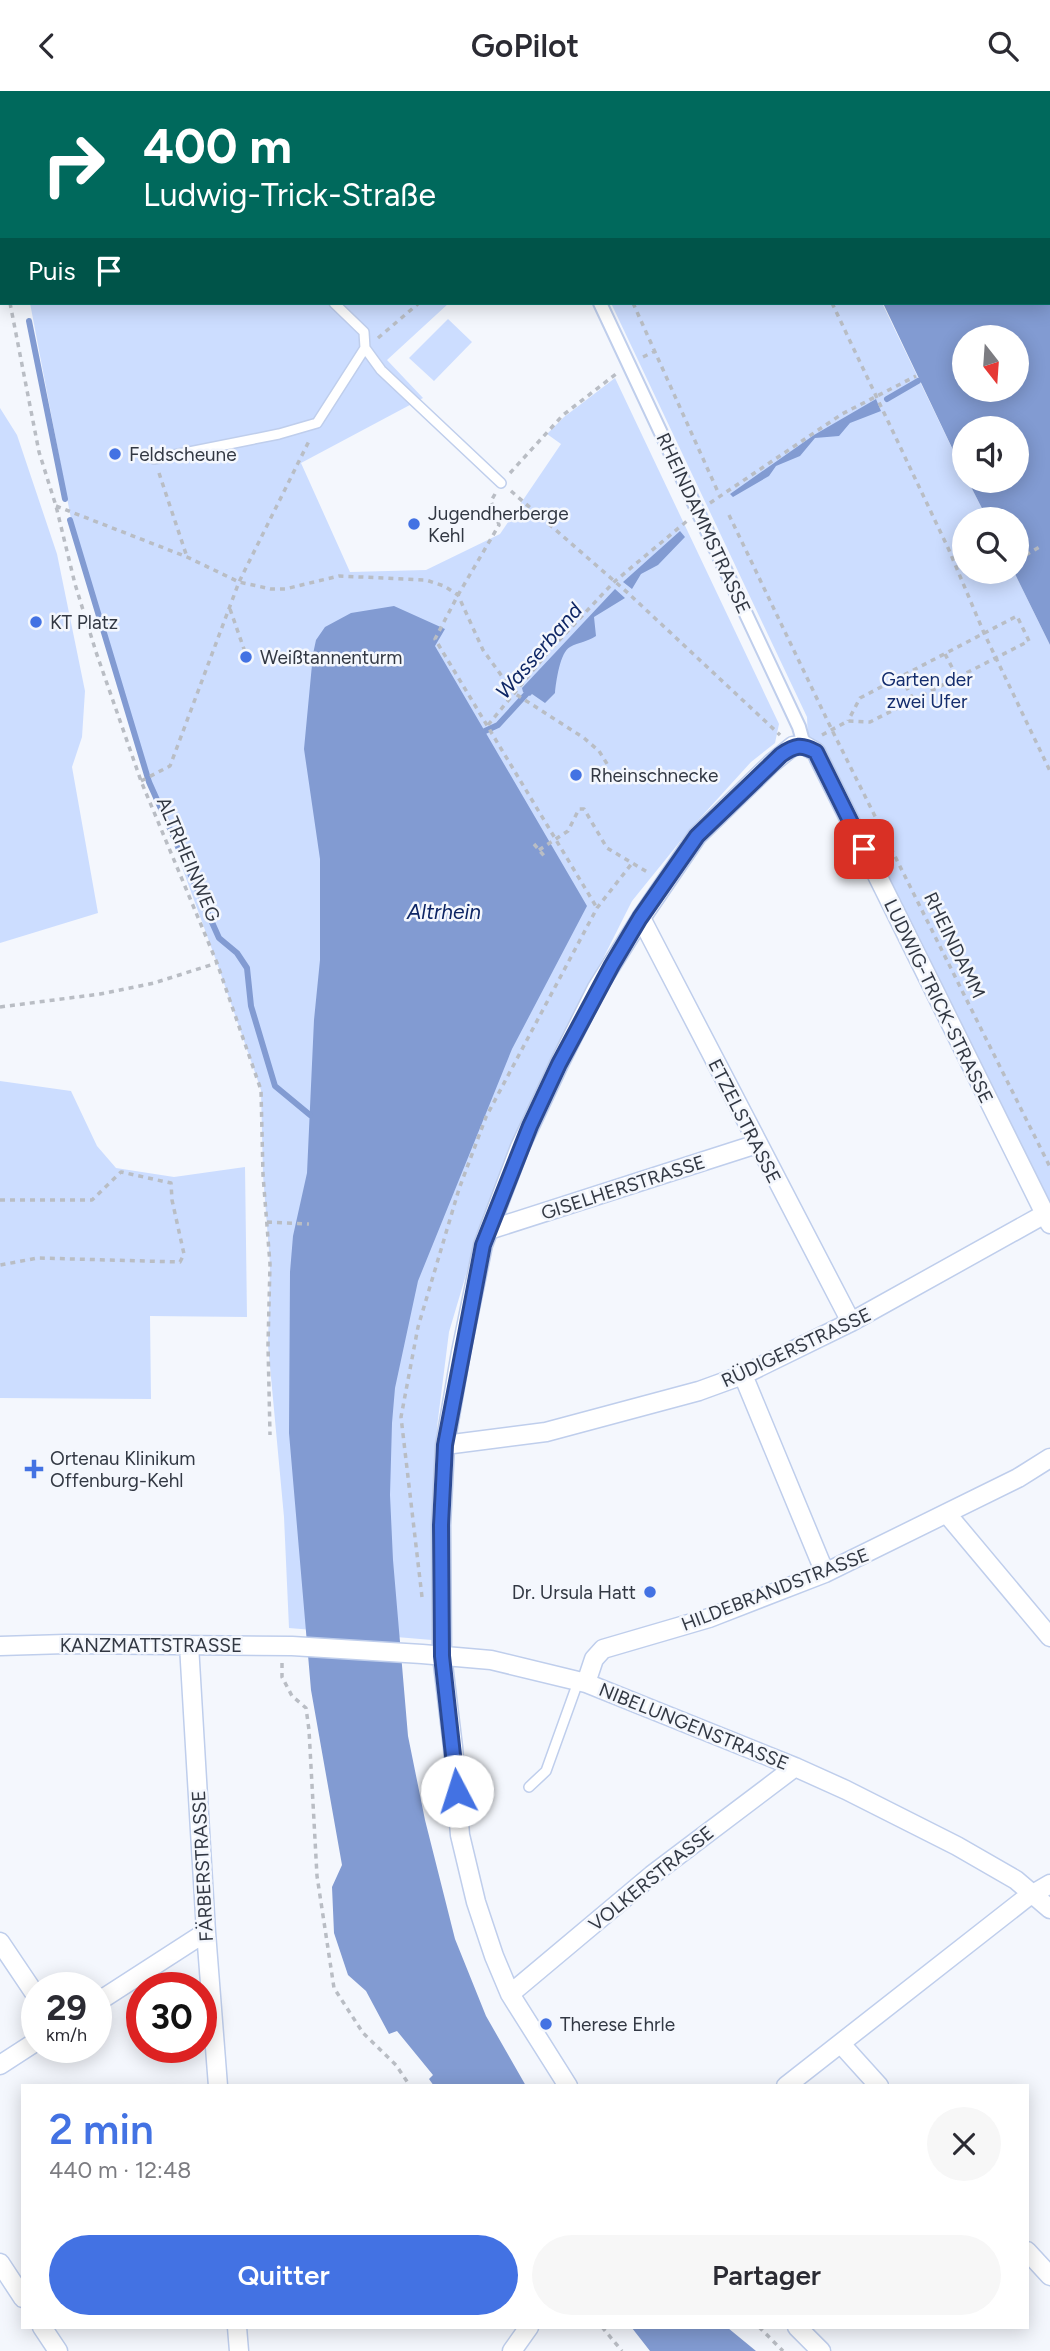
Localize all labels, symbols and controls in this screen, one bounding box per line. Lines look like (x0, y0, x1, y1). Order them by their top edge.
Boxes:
icon: back (28, 27, 66, 65)
text: GoPilot (471, 27, 579, 65)
icon: search (984, 27, 1022, 65)
text: 400 m (143, 116, 292, 175)
icon: right (28, 119, 119, 210)
text: Ludwig-Trick-Straße (143, 176, 436, 214)
icon: arrive (90, 252, 128, 290)
text: Puis (28, 255, 76, 287)
north arrow (952, 325, 1029, 403)
map controls (952, 325, 1029, 584)
button: sound (952, 416, 1029, 493)
street label: RHEINDAMMSTRASSE (652, 429, 756, 617)
place label: Feldscheune (129, 443, 237, 466)
marker: Feldscheune (107, 446, 123, 462)
place label: Jugendherberge Kehl (428, 502, 569, 547)
button: search (952, 507, 1029, 584)
marker: Jugendherberge Kehl (406, 516, 422, 532)
water label: Wasserband (490, 597, 587, 704)
place label: KT Platz (50, 611, 118, 634)
marker: KT Platz (28, 614, 44, 630)
place label: Weißtannenturm (260, 646, 402, 669)
marker: Weißtannenturm (238, 649, 254, 665)
park label: Garten der zwei Ufer (881, 668, 973, 713)
place label: Rheinschnecke (590, 764, 718, 787)
marker: Rheinschnecke (568, 767, 584, 783)
street label: ALTRHEINWEG (152, 793, 225, 925)
pin (834, 819, 894, 879)
icon: arrive (845, 830, 883, 868)
street label: RHEINDAMM (919, 888, 990, 1002)
street label: LUDWIG-TRICK-STRASSE (879, 895, 998, 1107)
water label: Altrhein (406, 899, 481, 924)
street label: ETZELSTRASSE (703, 1055, 786, 1187)
street label: GISELHERSTRASSE (538, 1150, 708, 1225)
street label: RÜDIGERSTRASSE (718, 1303, 875, 1392)
place label: Ortenau Klinikum Offenburg-Kehl (50, 1447, 195, 1492)
marker: Ortenau Klinikum Offenburg-Kehl (24, 1459, 44, 1479)
street label: HILDEBRANDSTRASSE (678, 1543, 872, 1636)
place label: Dr. Ursula Hatt (512, 1581, 636, 1604)
marker: Dr. Ursula Hatt (642, 1584, 658, 1600)
street label: KANZMATTSTRASSE (60, 1634, 242, 1657)
street label: NIBELUNGENSTRASSE (596, 1678, 792, 1775)
position arrow (420, 1754, 494, 1828)
street label: FÄRBERSTRASSE (187, 1790, 218, 1942)
street label: VOLKERSTRASSE (584, 1821, 718, 1936)
speed limit sign: 30 (126, 1972, 217, 2063)
text: 29 (46, 1987, 87, 2029)
place label: Therese Ehrle (560, 2013, 675, 2036)
marker: Therese Ehrle (538, 2016, 554, 2032)
text: km/h (46, 2024, 87, 2046)
text: 2 min (49, 2104, 154, 2155)
button: close (927, 2107, 1001, 2181)
text: 440 m · 12:48 (49, 2156, 191, 2184)
button: Quitter (49, 2235, 518, 2315)
button: Partager (532, 2235, 1001, 2315)

